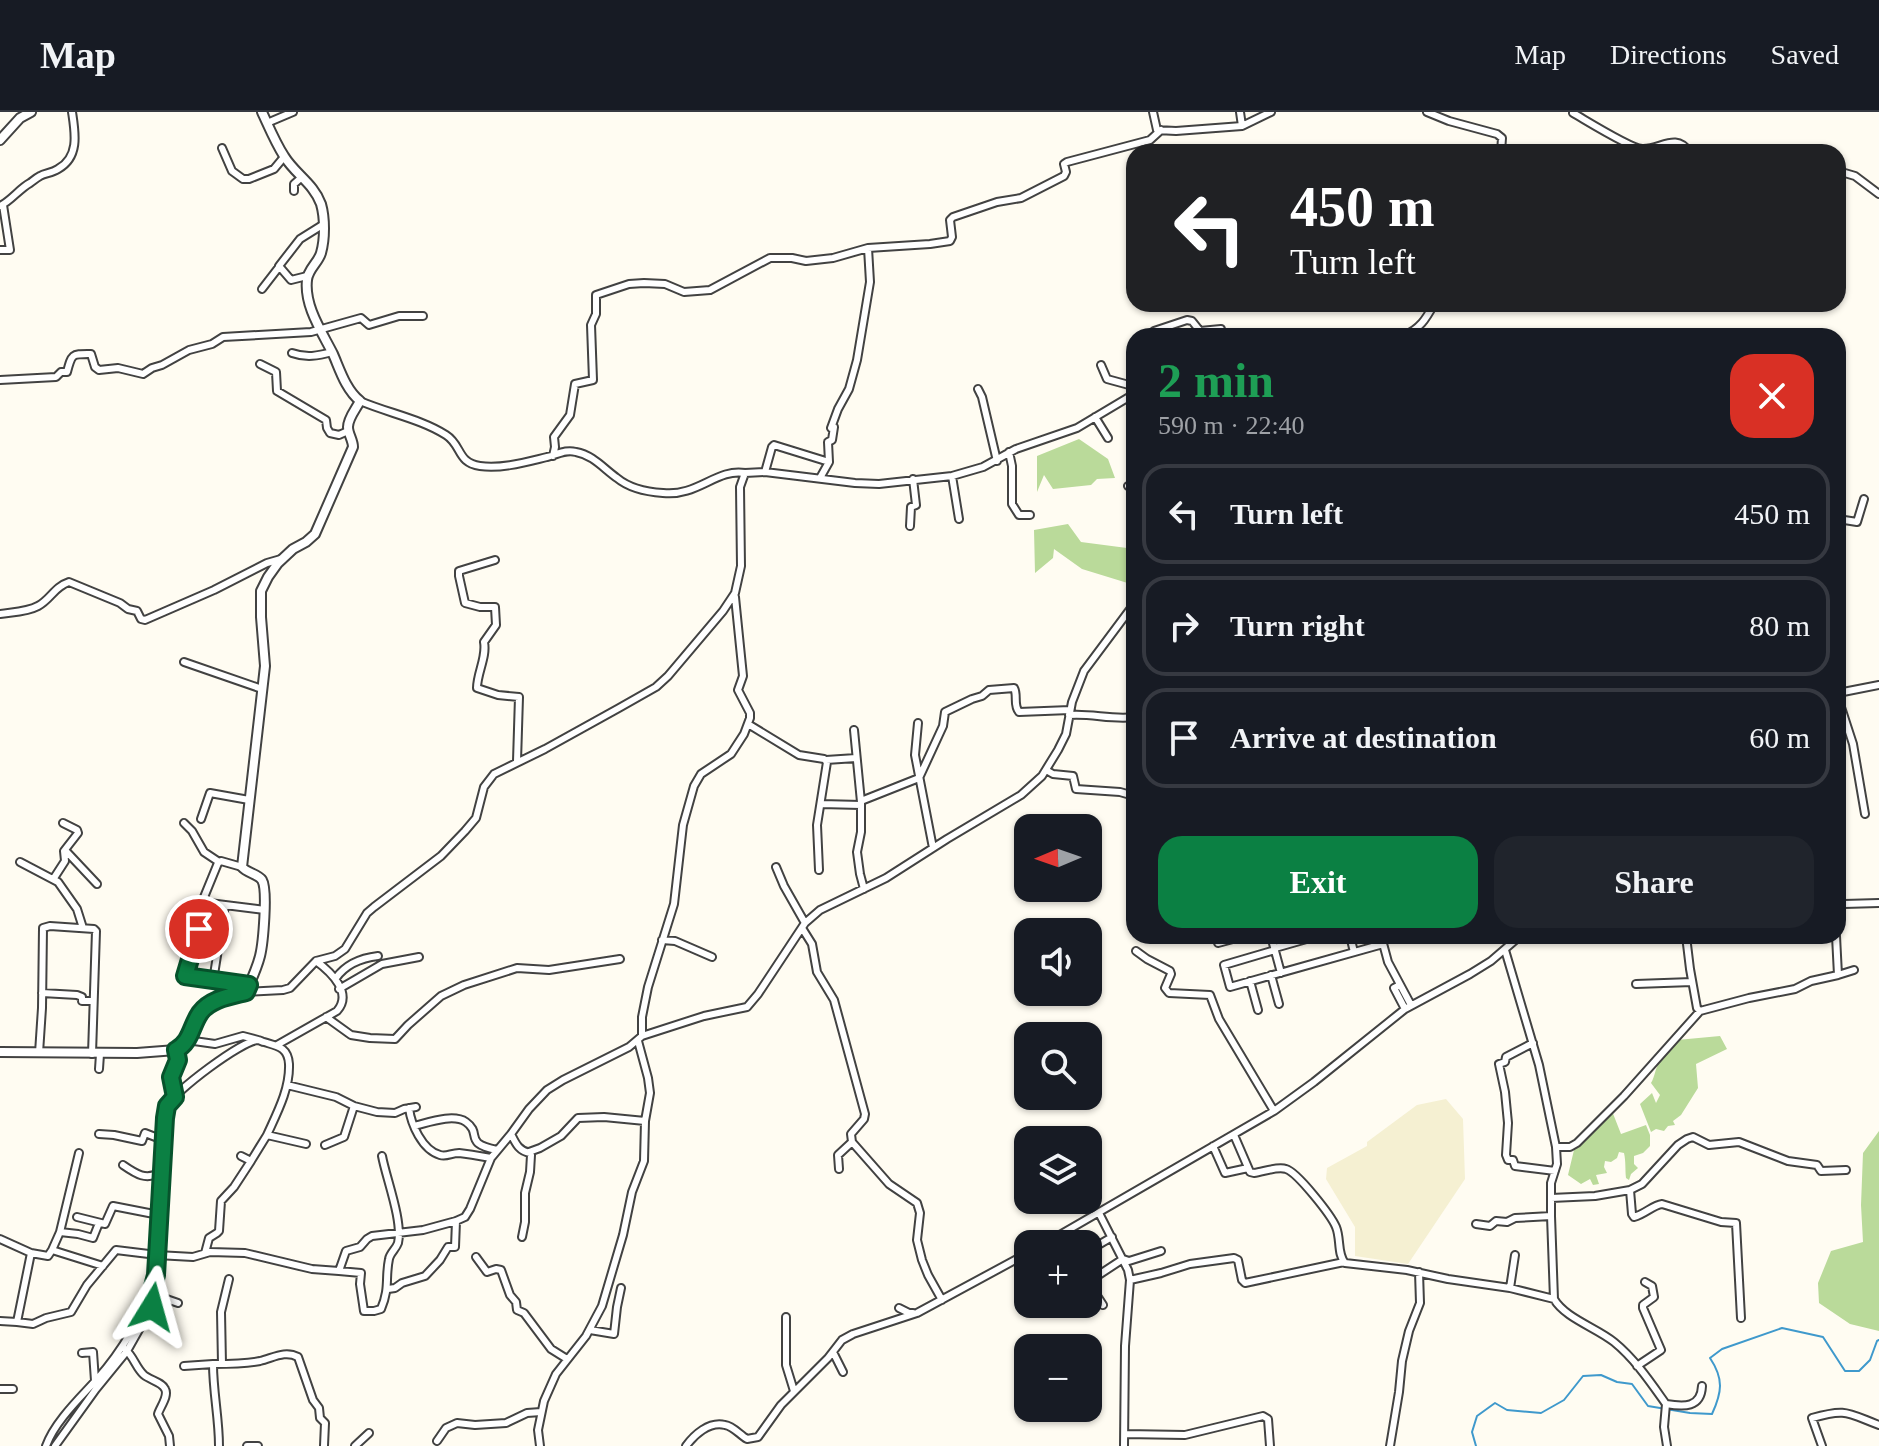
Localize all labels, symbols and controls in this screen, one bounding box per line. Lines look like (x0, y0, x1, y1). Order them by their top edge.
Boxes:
text: Map (40, 34, 116, 76)
text: Map (1515, 39, 1566, 70)
text: Directions (1610, 39, 1727, 70)
text: Saved (1771, 39, 1839, 70)
icon: left (1158, 176, 1262, 280)
text: 450 m (1290, 176, 1435, 238)
text: Turn left (1290, 242, 1416, 282)
text: 2 min (1158, 354, 1274, 407)
button: close (1730, 354, 1814, 438)
text: 590 m · 22:40 (1158, 411, 1305, 440)
icon: left (1162, 492, 1206, 536)
text: Turn left (1230, 497, 1343, 530)
text: 450 m (1734, 497, 1810, 530)
icon: right (1162, 604, 1206, 648)
text: Turn right (1230, 609, 1365, 642)
text: 80 m (1749, 609, 1810, 642)
icon: arrive (1162, 716, 1206, 760)
text: Arrive at destination (1230, 721, 1497, 754)
text: 60 m (1749, 721, 1810, 754)
north arrow (1014, 814, 1102, 902)
map controls (1014, 814, 1102, 1422)
button: Exit (1158, 836, 1478, 928)
button: Share (1494, 836, 1814, 928)
pin (165, 895, 233, 963)
icon: arrive (177, 907, 221, 951)
button: sound (1014, 918, 1102, 1006)
button: search (1014, 1022, 1102, 1110)
button: layers (1014, 1126, 1102, 1214)
button: + (1014, 1230, 1102, 1318)
position arrow (110, 1265, 194, 1349)
button: − (1014, 1334, 1102, 1422)

